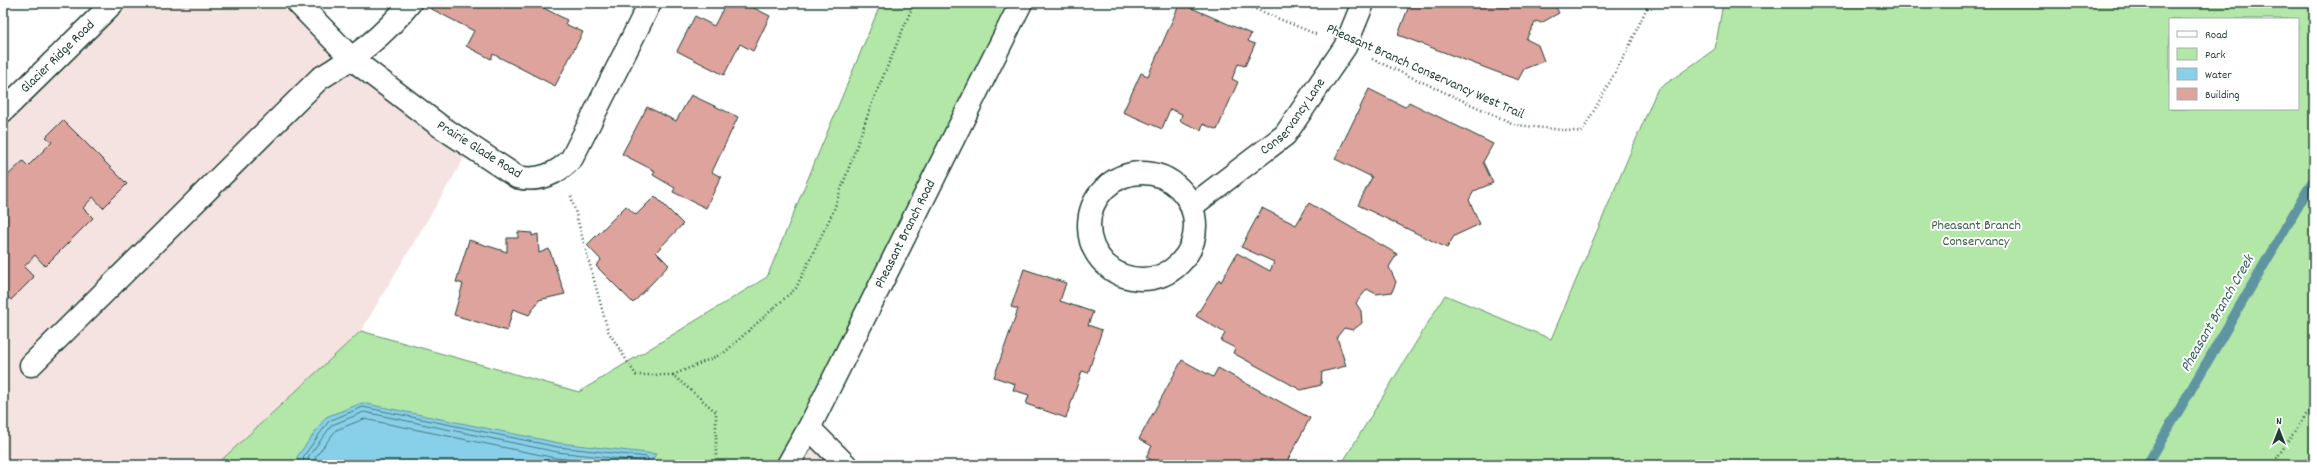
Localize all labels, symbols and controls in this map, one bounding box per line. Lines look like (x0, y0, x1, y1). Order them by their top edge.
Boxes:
street label: Glacier Ridge Road (16, 16, 100, 98)
legend (2169, 18, 2299, 110)
street label: Pheasant Branch Conservancy West Trail (1323, 19, 1528, 125)
text: Road (2205, 27, 2227, 44)
text: Park (2205, 47, 2226, 64)
text: Water (2205, 67, 2232, 84)
street label: Conservancy Lane (1256, 74, 1331, 160)
text: Building (2205, 87, 2240, 104)
street label: Prairie Glade Road (433, 116, 525, 184)
street label: Pheasant Branch Road (870, 176, 941, 292)
park label: Pheasant Branch Conservancy (1931, 216, 2021, 252)
water label: Pheasant Branch Creek (2176, 250, 2261, 377)
north arrow (2259, 410, 2299, 450)
text: N (2276, 414, 2282, 430)

